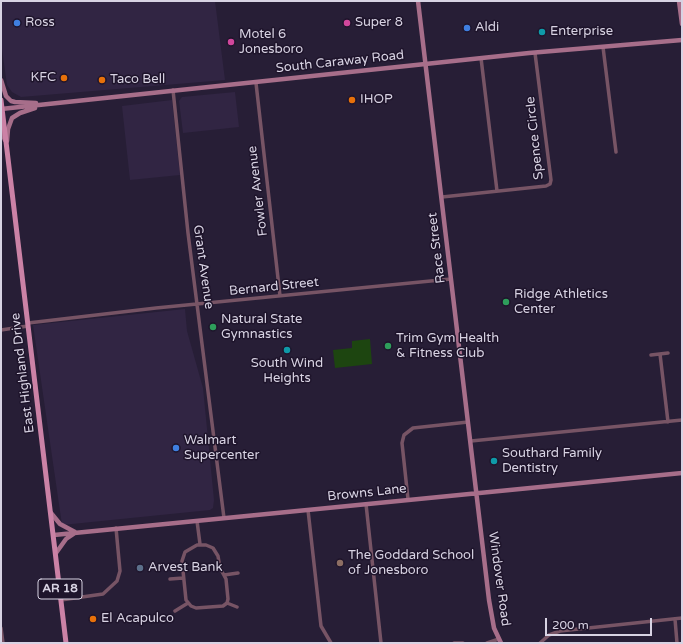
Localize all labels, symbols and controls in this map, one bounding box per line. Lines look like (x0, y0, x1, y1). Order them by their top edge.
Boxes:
place label: Ross (25, 15, 55, 31)
place label: Super 8 (355, 15, 403, 31)
marker: Ross (12, 18, 22, 28)
marker: Super 8 (342, 18, 352, 28)
place label: Aldi (475, 20, 499, 36)
marker: Aldi (462, 23, 472, 33)
place label: Enterprise (550, 24, 613, 40)
place label: Motel 6 Jonesboro (239, 27, 303, 58)
marker: Enterprise (537, 27, 547, 37)
marker: Motel 6 Jonesboro (226, 37, 236, 47)
street label: South Caraway Road (275, 47, 405, 77)
place label: KFC (31, 70, 56, 86)
place label: Taco Bell (110, 72, 165, 88)
marker: KFC (59, 73, 69, 83)
marker: Taco Bell (97, 75, 107, 85)
place label: IHOP (360, 92, 393, 108)
marker: IHOP (347, 95, 357, 105)
street label: Spence Circle (523, 96, 547, 180)
street label: Fowler Avenue (245, 145, 271, 237)
street label: Race Street (425, 212, 449, 284)
street label: Grant Avenue (189, 224, 217, 310)
street label: Bernard Street (228, 275, 320, 299)
place label: Ridge Athletics Center (514, 287, 608, 318)
marker: Ridge Athletics Center (501, 297, 511, 307)
street label: East Highland Drive (8, 312, 38, 434)
place label: Natural State Gymnastics (221, 312, 302, 343)
marker: Natural State Gymnastics (208, 322, 218, 332)
place label: Trim Gym Health & Fitness Club (396, 331, 499, 362)
marker: Trim Gym Health & Fitness Club (383, 341, 393, 351)
marker: South Wind Heights (282, 345, 292, 355)
place label: South Wind Heights (251, 356, 323, 387)
place label: Walmart Supercenter (184, 433, 259, 464)
marker: Walmart Supercenter (171, 443, 181, 453)
place label: Southard Family Dentistry (502, 446, 602, 477)
marker: Southard Family Dentistry (489, 456, 499, 466)
street label: Browns Lane (327, 481, 407, 505)
street label: Windover Road (485, 531, 513, 627)
place label: The Goddard School of Jonesboro (348, 548, 474, 579)
marker: The Goddard School of Jonesboro (335, 558, 345, 568)
place label: Arvest Bank (148, 560, 223, 576)
marker: Arvest Bank (135, 563, 145, 573)
road number: AR 18 (38, 579, 82, 599)
scale bar (547, 610, 654, 636)
place label: El Acapulco (101, 611, 174, 627)
marker: El Acapulco (88, 614, 98, 624)
text: 200 m (552, 618, 589, 632)

